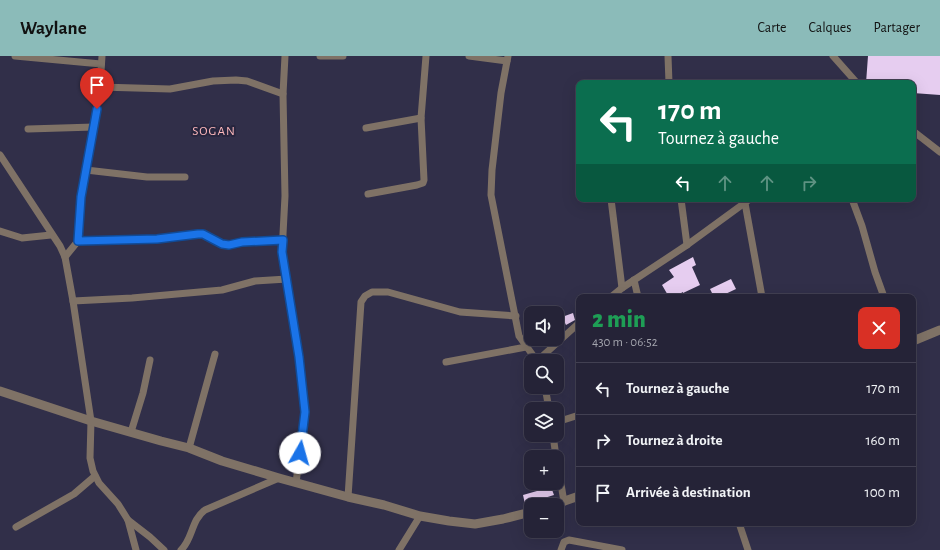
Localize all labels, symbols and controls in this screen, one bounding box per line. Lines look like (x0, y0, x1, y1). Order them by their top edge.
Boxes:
text: Waylane (20, 19, 87, 38)
text: Carte (758, 21, 786, 35)
text: Calques (808, 21, 852, 35)
text: Partager (874, 21, 920, 35)
pin (80, 68, 114, 109)
icon: arrive (86, 74, 108, 96)
icon: left (592, 96, 644, 148)
text: 170 m (658, 97, 722, 125)
district label: SOGAN (192, 125, 236, 138)
text: Tournez à gauche (658, 130, 779, 148)
icon: left (672, 172, 694, 194)
icon: ahead (714, 172, 736, 194)
icon: ahead (756, 172, 778, 194)
icon: right (798, 172, 820, 194)
map controls (524, 306, 564, 538)
button: sound (524, 306, 564, 346)
button: close (858, 307, 900, 349)
text: 2 min (592, 308, 646, 332)
text: 430 m · 06:52 (592, 336, 658, 349)
button: search (524, 354, 564, 394)
icon: left (592, 378, 614, 400)
text: Tournez à gauche (626, 381, 729, 396)
text: 170 m (866, 381, 900, 396)
button: layers (524, 402, 564, 442)
icon: right (592, 430, 614, 452)
position arrow (279, 432, 321, 474)
text: Tournez à droite (626, 433, 723, 448)
text: 160 m (865, 433, 900, 448)
button: + (524, 450, 564, 490)
icon: arrive (592, 482, 614, 504)
text: Arrivée à destination (626, 485, 751, 500)
text: 100 m (865, 485, 900, 500)
button: − (524, 498, 564, 538)

